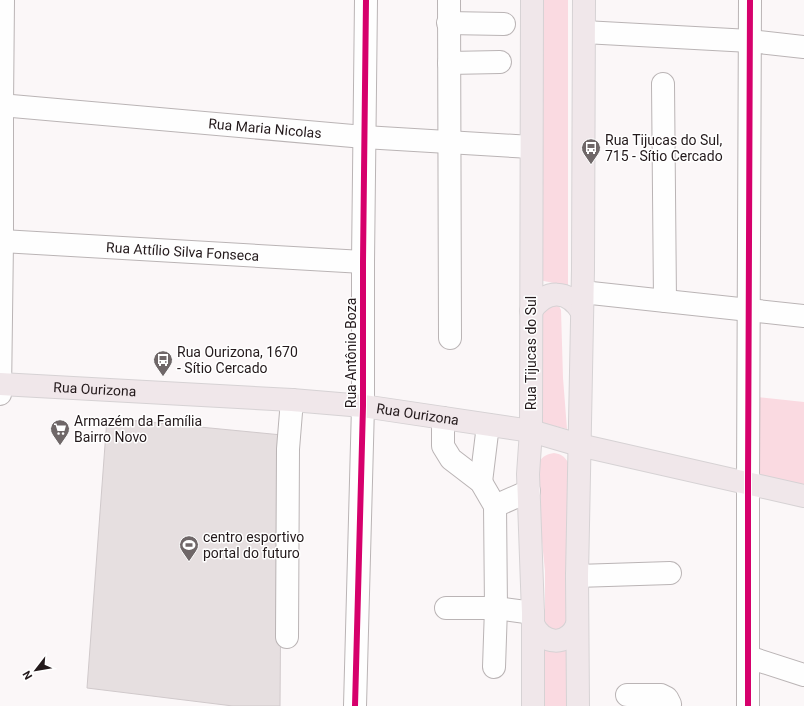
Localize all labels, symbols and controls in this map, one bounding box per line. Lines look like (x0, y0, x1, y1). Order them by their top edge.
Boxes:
street label: Rua Maria Nicolas (208, 115, 322, 141)
place label: Rua Tijucas do Sul, 715 - Sítio Cercado (605, 132, 723, 164)
bus stop icon: Rua Tijucas do Sul, 715 - Sítio Cercado (580, 137, 602, 165)
street label: Rua Attílio Silva Fonseca (106, 239, 260, 264)
street label: Rua Tijucas do Sul (523, 296, 539, 410)
street label: Rua Antônio Boza (343, 298, 359, 408)
place label: Rua Ourizona, 1670 - Sítio Cercado (177, 344, 298, 376)
bus stop icon: Rua Ourizona, 1670 - Sítio Cercado (152, 349, 174, 377)
street label: Rua Ourizona (53, 379, 137, 399)
street label: Rua Ourizona (375, 400, 460, 428)
place label: Armazém da Família Bairro Novo (74, 413, 202, 445)
supermarket icon: Armazém da Família Bairro Novo (49, 418, 71, 446)
place label: centro esportivo portal do futuro (203, 529, 304, 561)
sports icon: centro esportivo portal do futuro (178, 534, 200, 562)
north arrow (16, 650, 56, 690)
text: N (20, 668, 35, 682)

